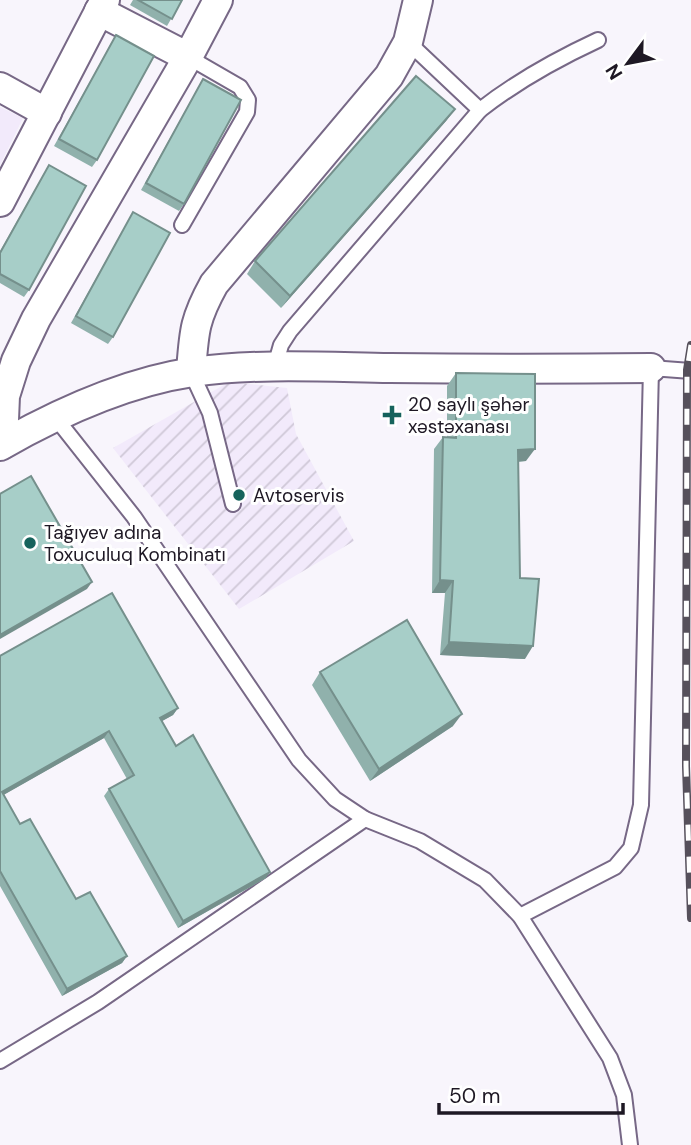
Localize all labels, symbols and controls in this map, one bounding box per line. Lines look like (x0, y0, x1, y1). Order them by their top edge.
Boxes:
north arrow (593, 28, 663, 98)
text: N (600, 59, 628, 84)
place label: 20 saylı şəhər xəstəxanası (408, 392, 530, 439)
marker: 20 saylı şəhər xəstəxanası (382, 405, 402, 425)
place label: Avtoservis (253, 483, 345, 508)
marker: Avtoservis (231, 487, 247, 503)
place label: Tağıyev adına Toxuculuq Kombinatı (44, 520, 226, 567)
marker: Tağıyev adına Toxuculuq Kombinatı (22, 535, 38, 551)
scale bar (439, 1072, 623, 1116)
text: 50 m (449, 1082, 500, 1110)

